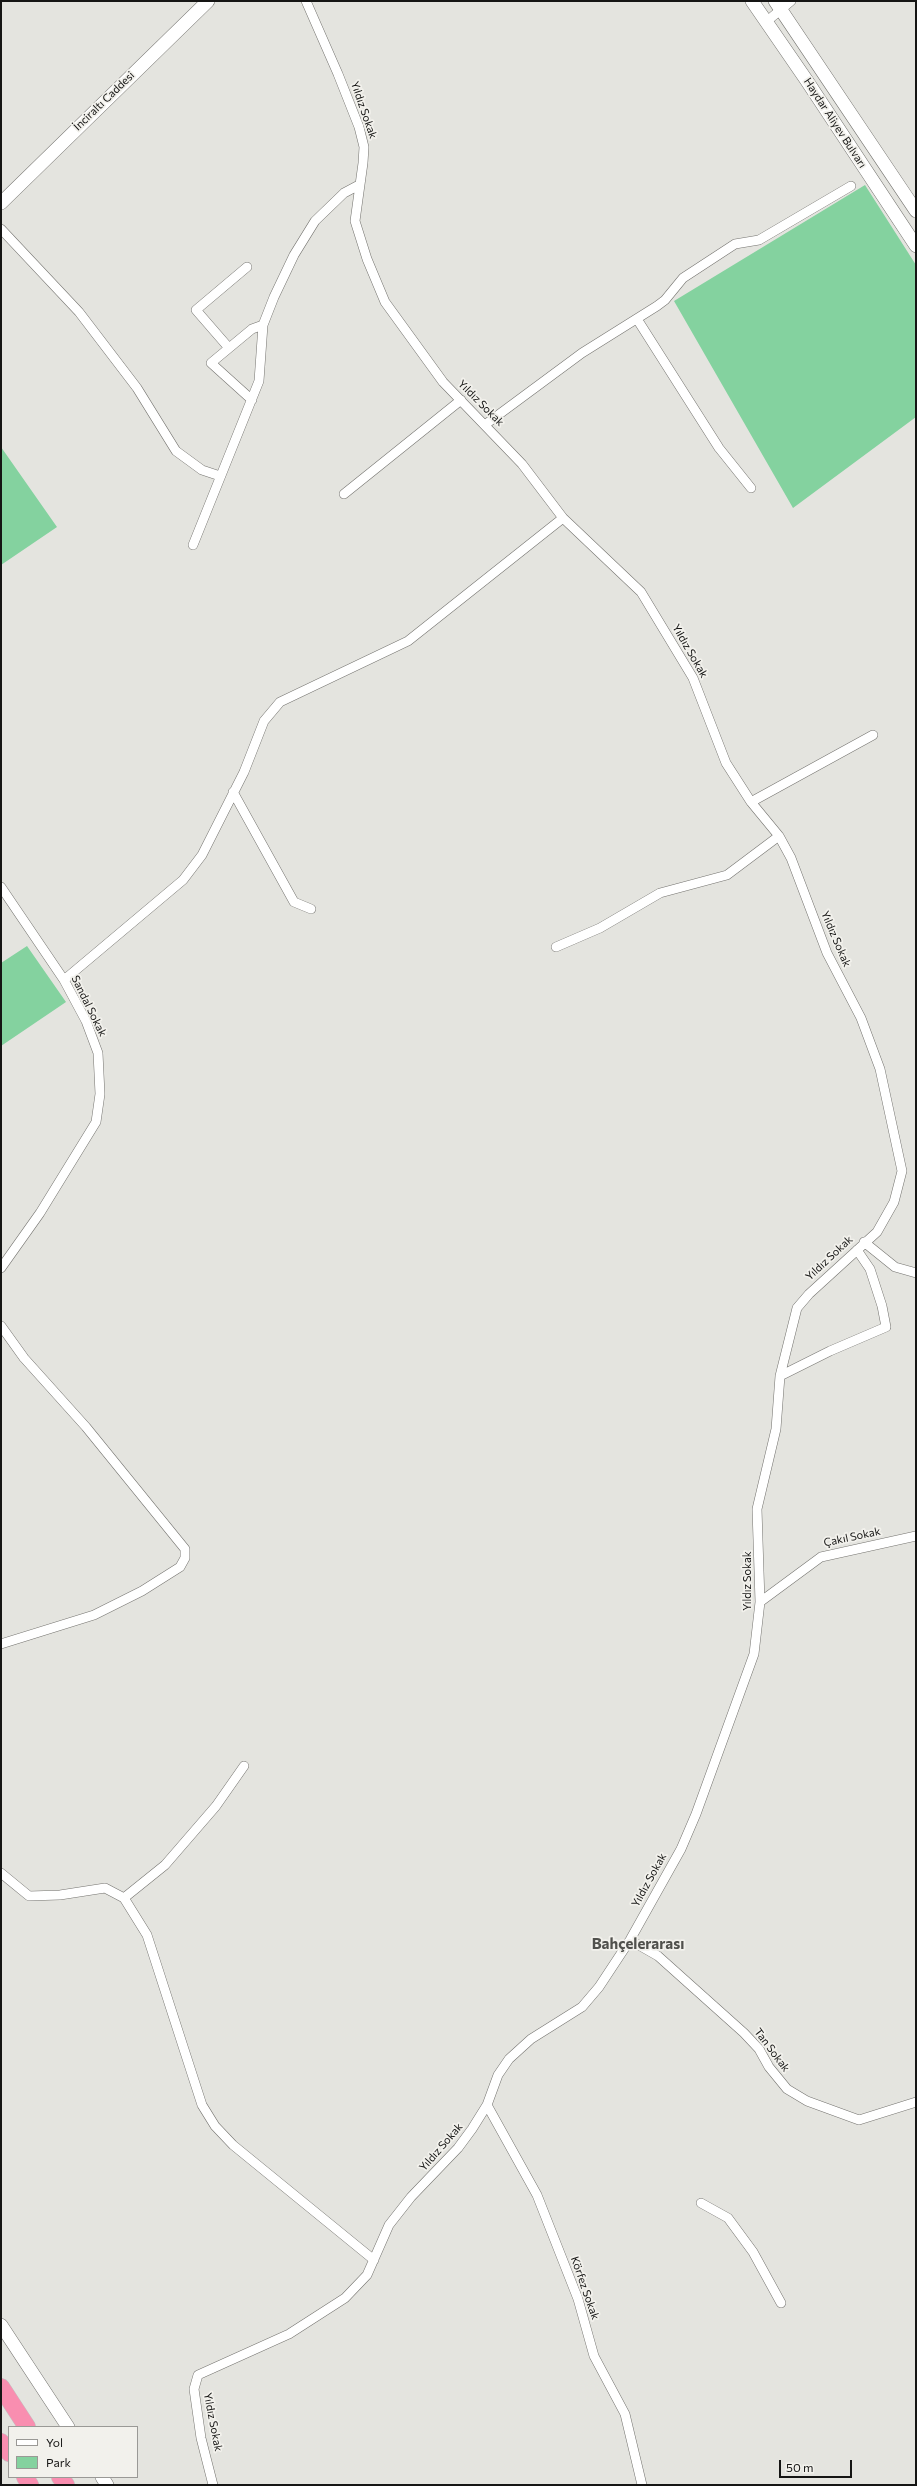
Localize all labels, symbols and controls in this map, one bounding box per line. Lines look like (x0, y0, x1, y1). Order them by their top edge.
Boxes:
street label: İnciraltı Caddesi (71, 69, 137, 133)
street label: Haydar Aliyev Bulvarı (801, 76, 869, 170)
street label: Yıldız Sokak (348, 80, 380, 140)
street label: Yıldız Sokak (455, 377, 507, 429)
street label: Yıldız Sokak (669, 622, 711, 680)
street label: Yıldız Sokak (818, 909, 854, 969)
street label: Sandal Sokak (69, 973, 109, 1039)
street label: Yıldız Sokak (803, 1233, 855, 1283)
street label: Çakıl Sokak (822, 1525, 882, 1549)
street label: Yıldız Sokak (740, 1551, 754, 1611)
street label: Yıldız Sokak (629, 1851, 669, 1909)
district label: Bahçelerarası (592, 1935, 684, 1953)
street label: Tan Sokak (751, 2026, 793, 2074)
street label: Yıldız Sokak (416, 2120, 466, 2174)
street label: Körfez Sokak (568, 2255, 602, 2321)
street label: Yıldız Sokak (201, 2392, 225, 2452)
legend (8, 2426, 138, 2478)
text: Yol (46, 2435, 63, 2449)
scale bar (781, 2452, 854, 2478)
text: Park (46, 2455, 71, 2469)
text: 50 m (786, 2460, 814, 2474)

